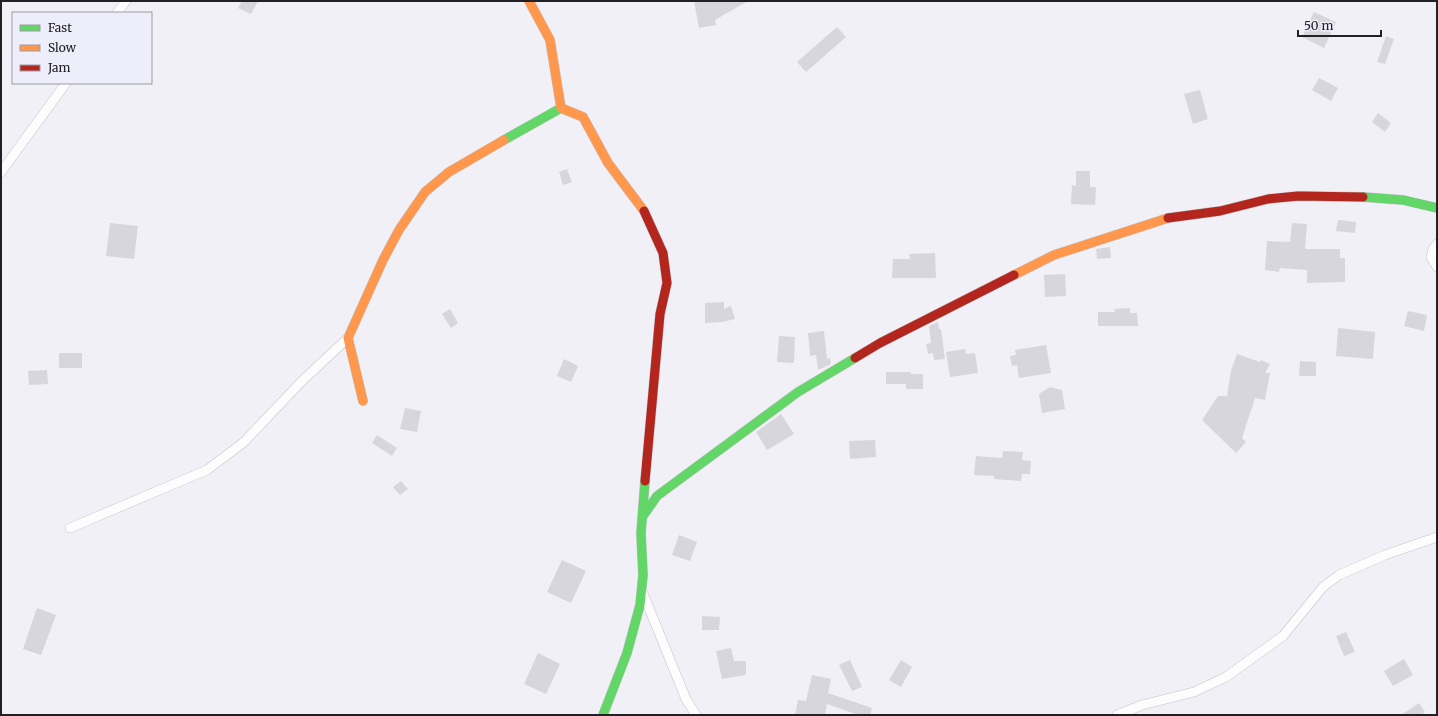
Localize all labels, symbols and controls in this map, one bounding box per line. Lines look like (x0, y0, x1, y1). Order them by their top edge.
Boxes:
legend (12, 12, 152, 84)
scale bar (1298, 12, 1381, 38)
text: 50 m (1304, 18, 1333, 33)
text: Fast (48, 20, 72, 35)
text: Slow (48, 40, 77, 55)
text: Jam (47, 60, 71, 75)

